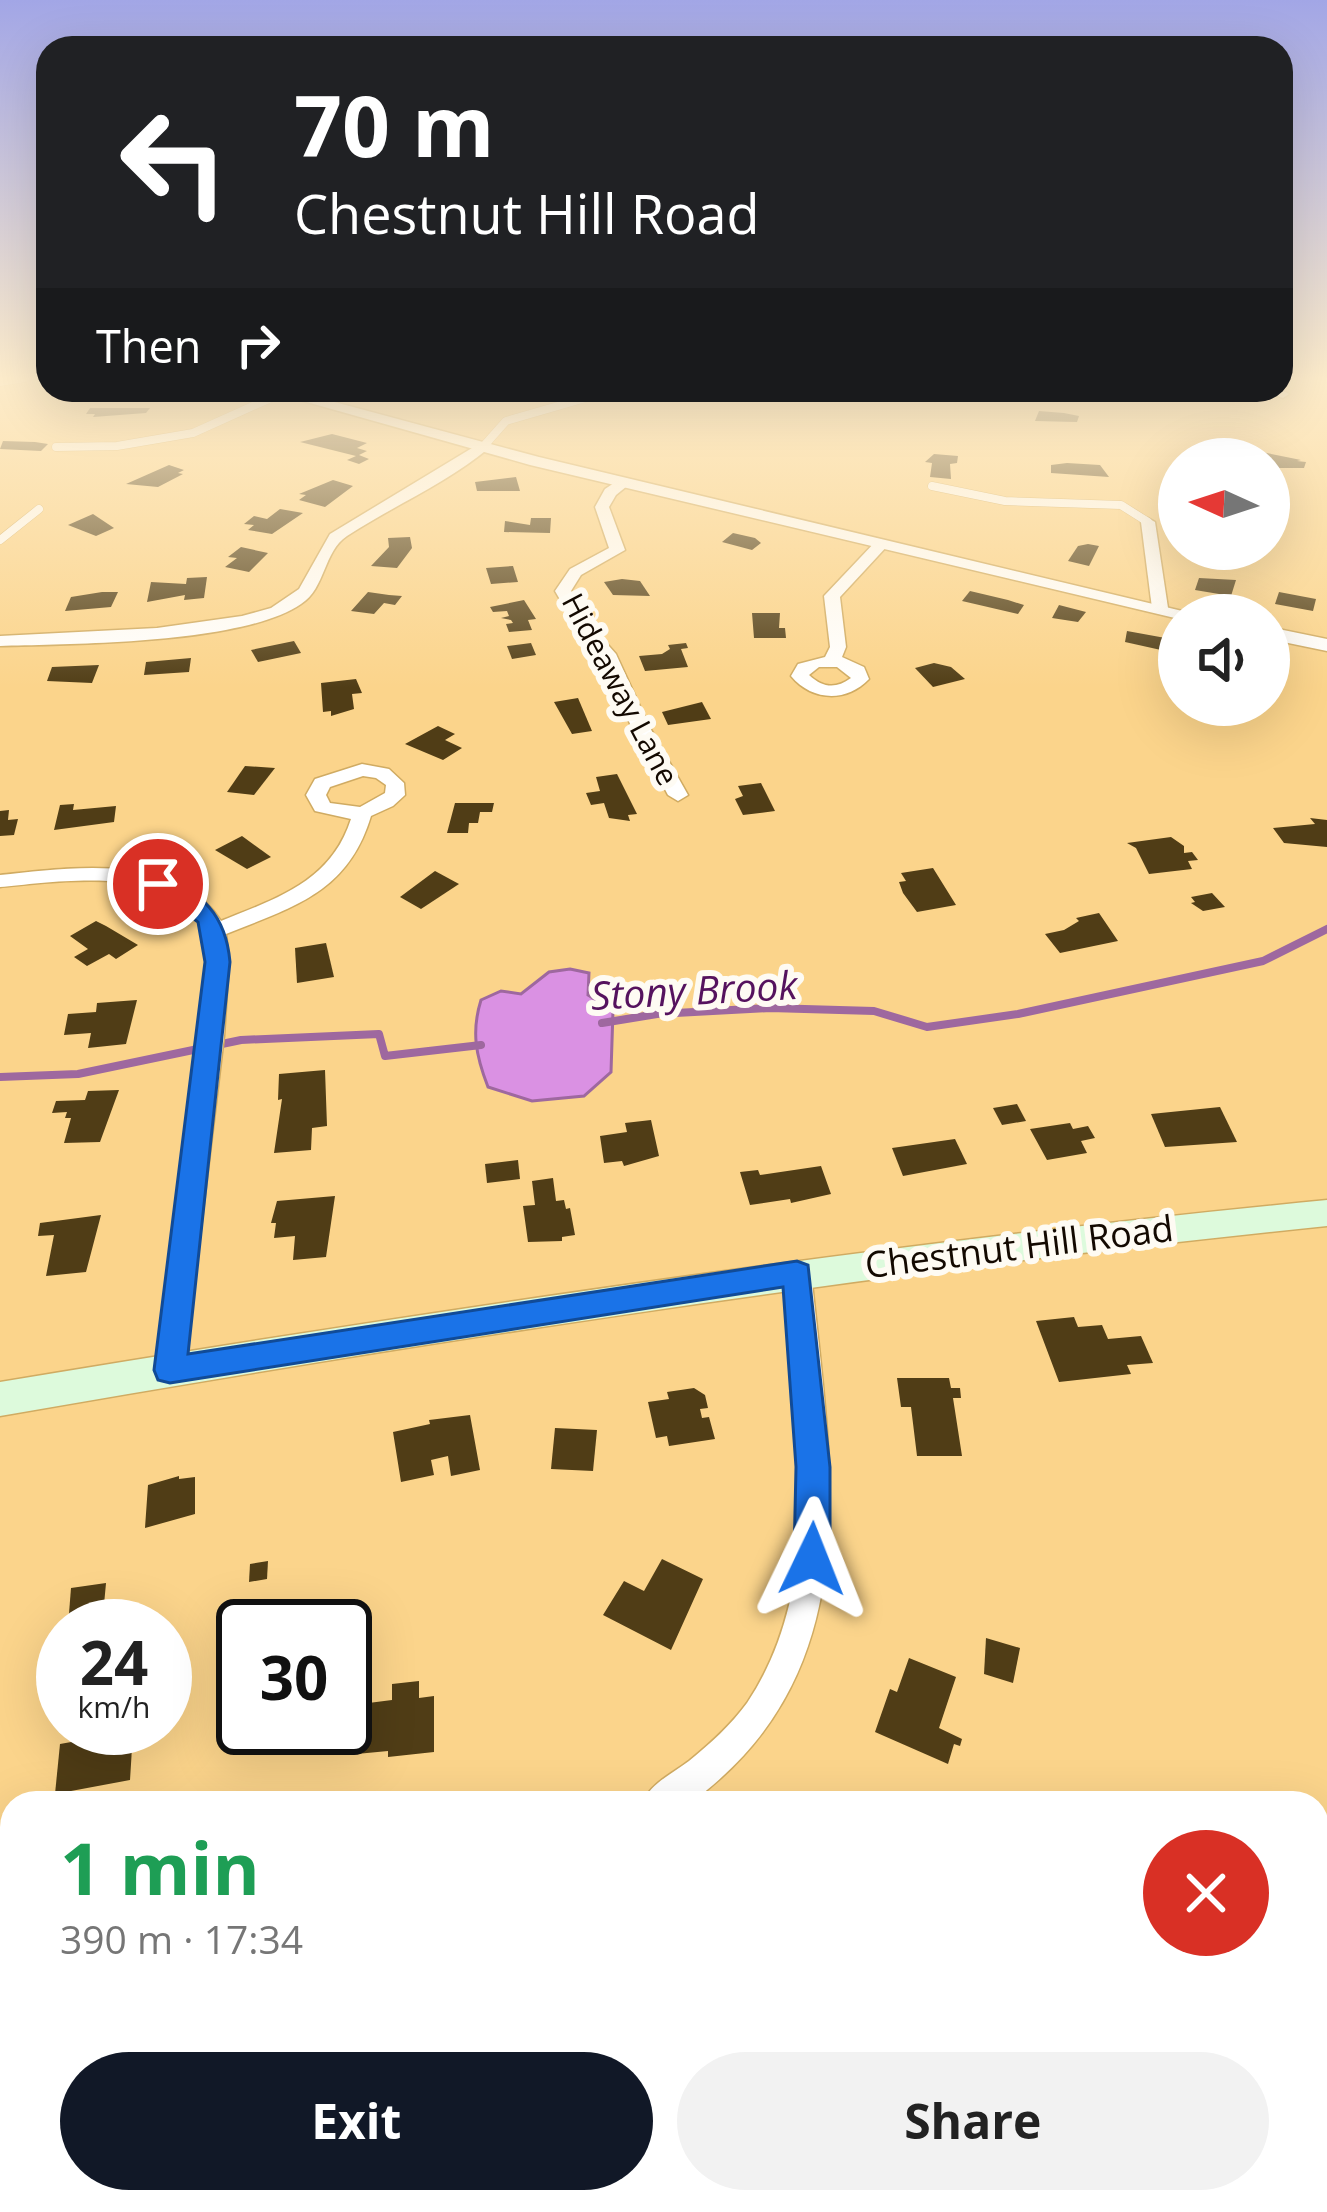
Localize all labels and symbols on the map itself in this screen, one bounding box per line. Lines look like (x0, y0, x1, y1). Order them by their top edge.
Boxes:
north arrow (1158, 438, 1290, 570)
street label: Hideaway Lane (553, 586, 689, 792)
pin (107, 833, 209, 935)
water label: Stony Brook (589, 957, 801, 1021)
street label: Chestnut Hill Road (862, 1203, 1176, 1289)
position arrow (749, 1496, 875, 1622)
speed limit sign: 30 (216, 1599, 372, 1755)

